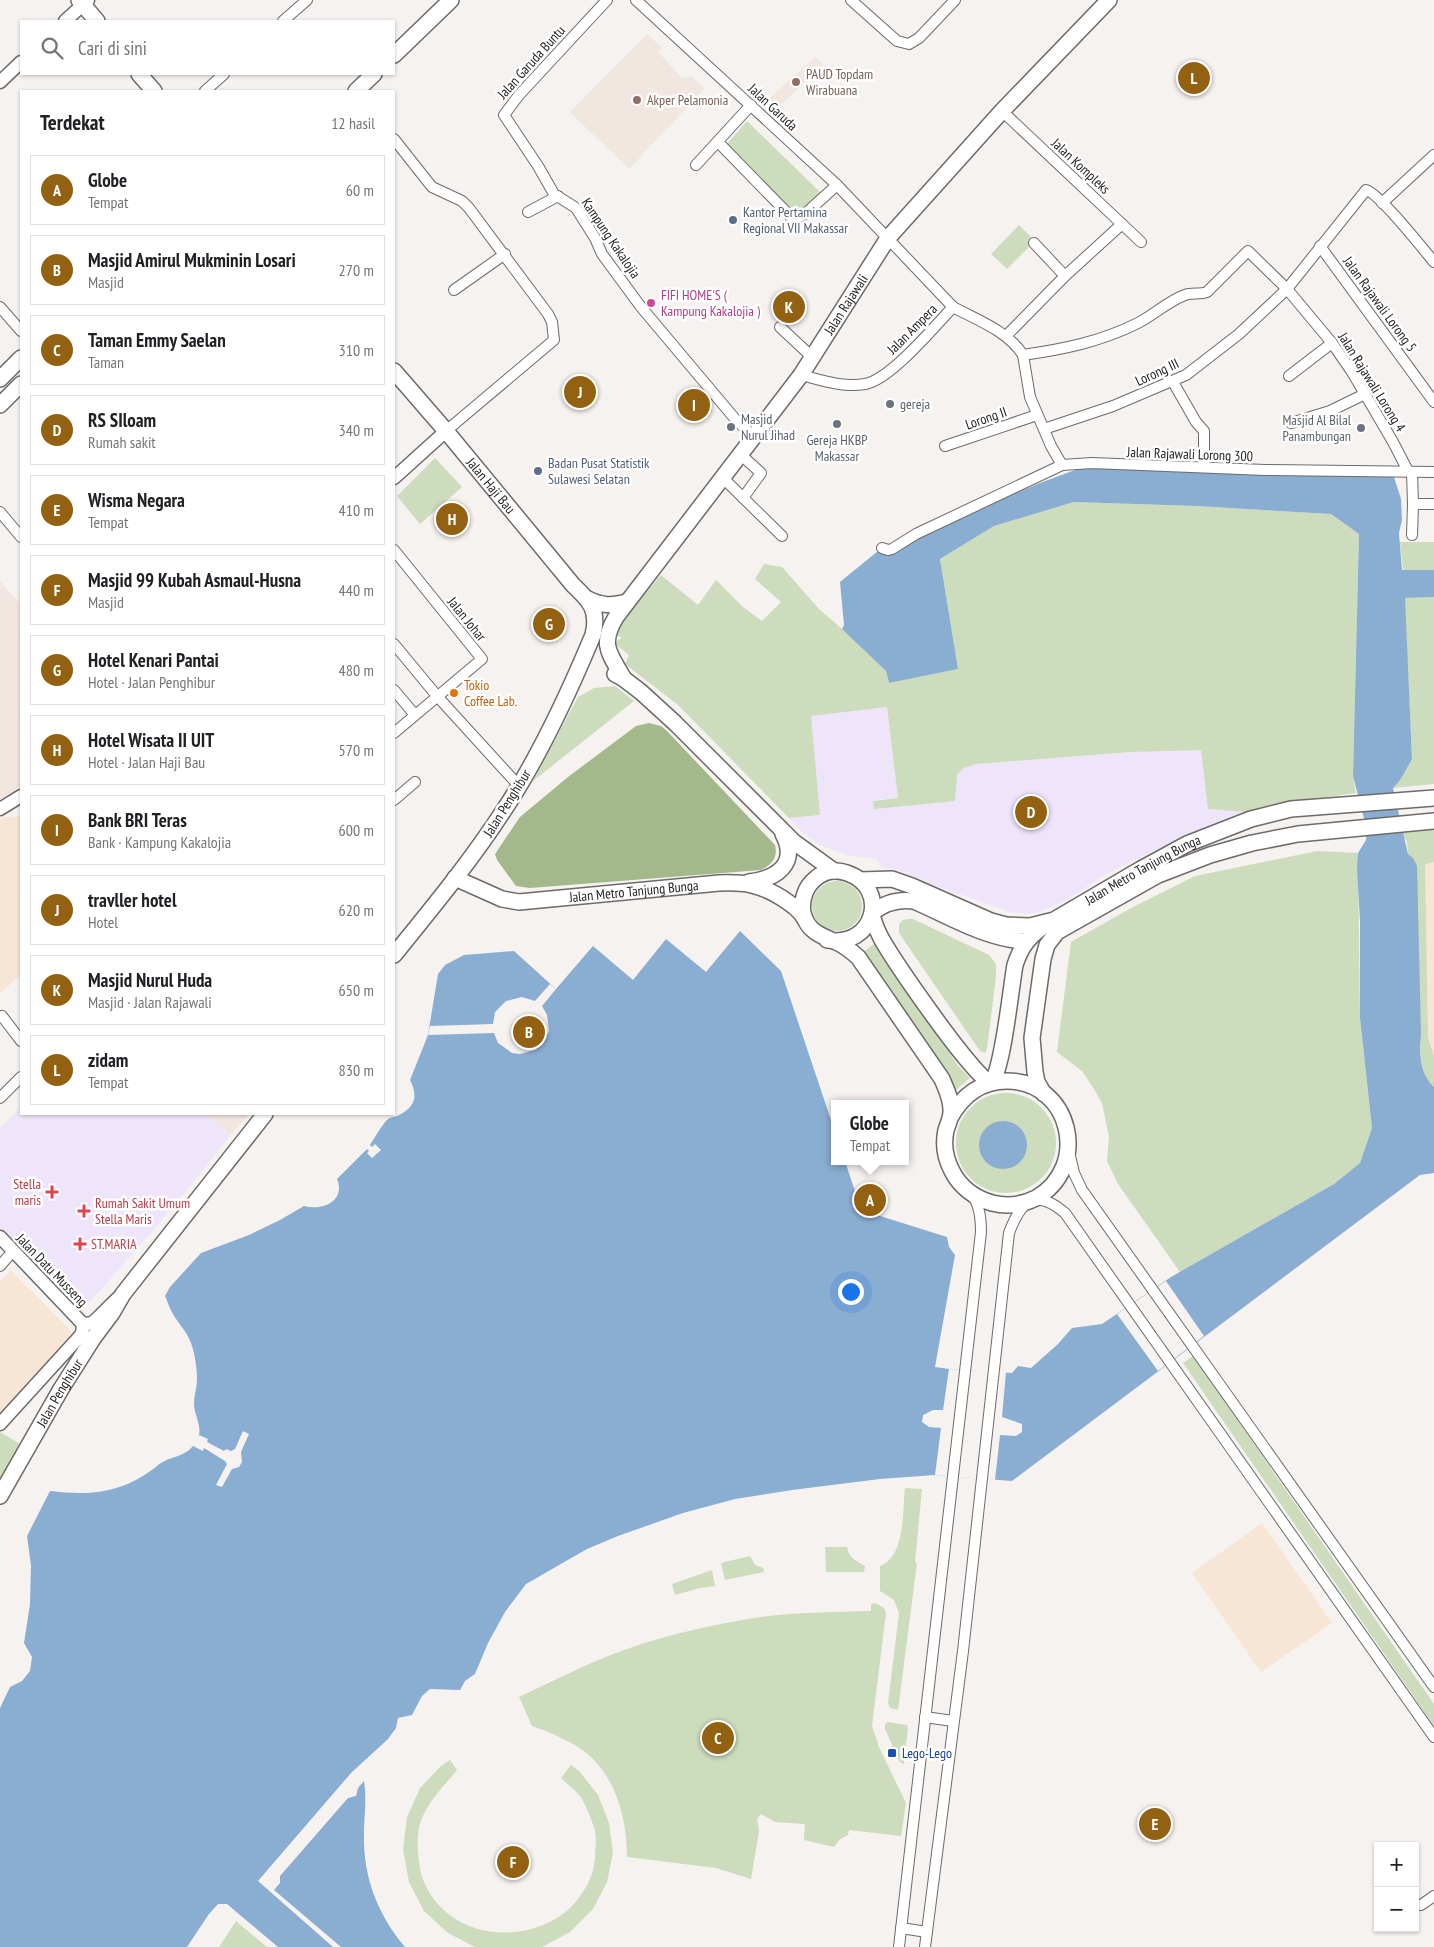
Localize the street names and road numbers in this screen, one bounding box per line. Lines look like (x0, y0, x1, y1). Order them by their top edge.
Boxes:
street label: Jalan Garuda Buntu (493, 22, 569, 103)
street label: Jalan Garuda (744, 79, 801, 134)
street label: Jalan Kompleks (1047, 134, 1114, 198)
street label: Kampung Kakalojia (578, 194, 644, 282)
street label: Jalan Rajawali Lorong 5 (1339, 252, 1421, 355)
street label: Jalan Rajawali (819, 271, 872, 339)
street label: Jalan Ampera (882, 300, 941, 359)
street label: Jalan Rajawali Lorong 4 (1334, 328, 1410, 436)
street label: Lorong III (1132, 354, 1182, 390)
street label: Lorong II (963, 403, 1009, 433)
street label: Jalan Rajawali Lorong 300 (1126, 443, 1253, 465)
street label: Jalan Haji Bau (462, 453, 519, 517)
street label: Jalan Johar (443, 592, 490, 645)
street label: Jalan Penghibur (479, 766, 535, 841)
street label: Jalan Metro Tanjung Bunga (1081, 831, 1203, 909)
street label: Jalan Metro Tanjung Bunga (567, 876, 699, 906)
street label: Jalan Datu Musseng (12, 1229, 92, 1311)
street label: Jalan Penghibur (32, 1355, 87, 1431)

